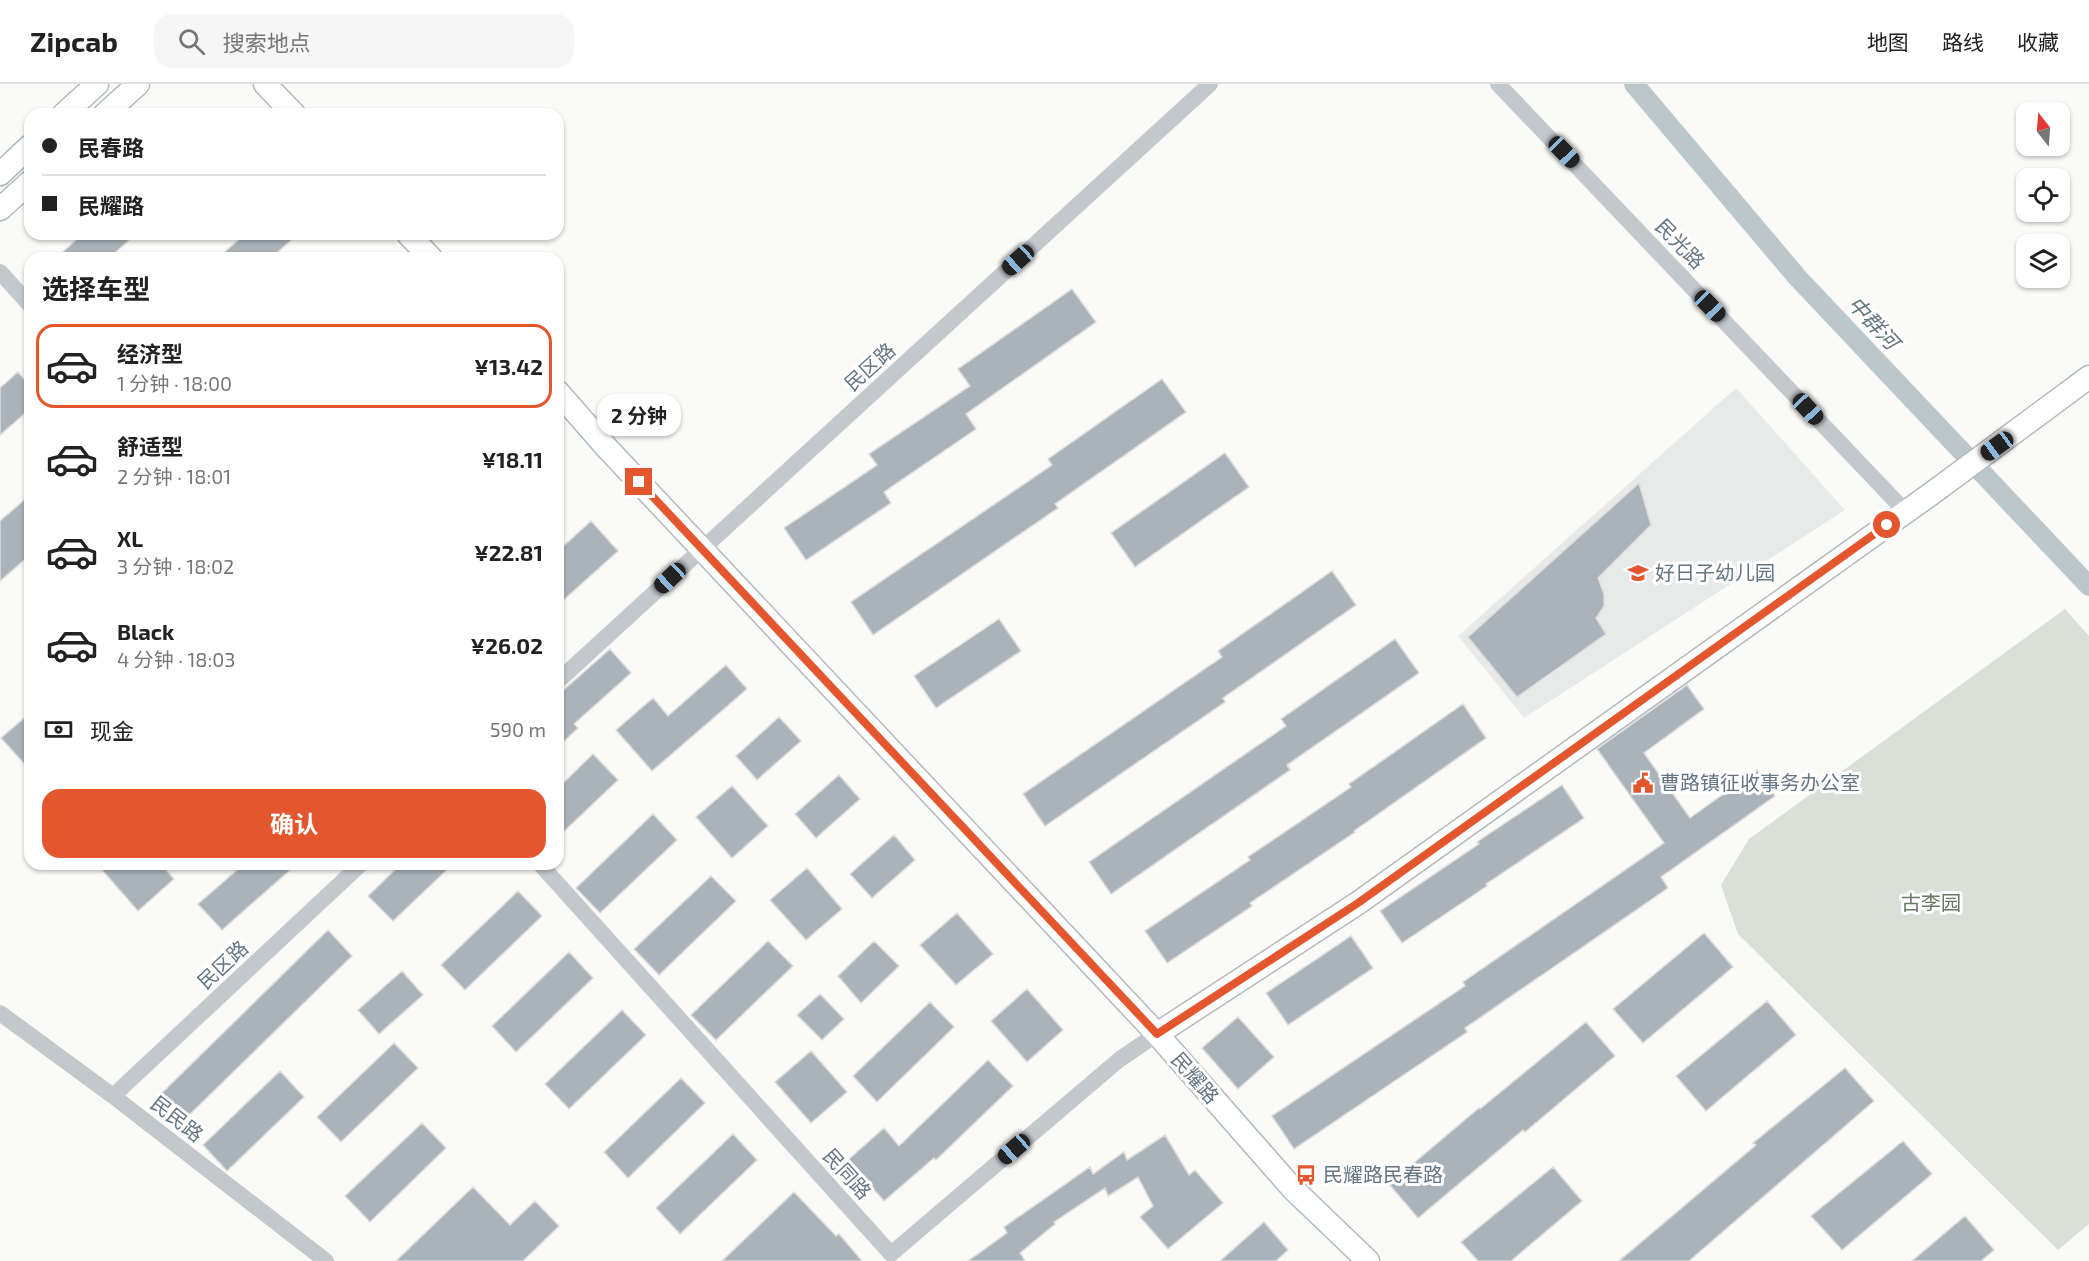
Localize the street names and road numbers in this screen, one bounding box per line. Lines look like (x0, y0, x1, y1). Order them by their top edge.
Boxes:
street label: 民光路 (1651, 213, 1710, 273)
street label: 民区路 (839, 337, 900, 395)
street label: 民区路 (192, 935, 252, 994)
street label: 民耀路 (1167, 1047, 1224, 1108)
street label: 民民路 (147, 1090, 209, 1146)
street label: 民同路 (819, 1143, 877, 1204)

